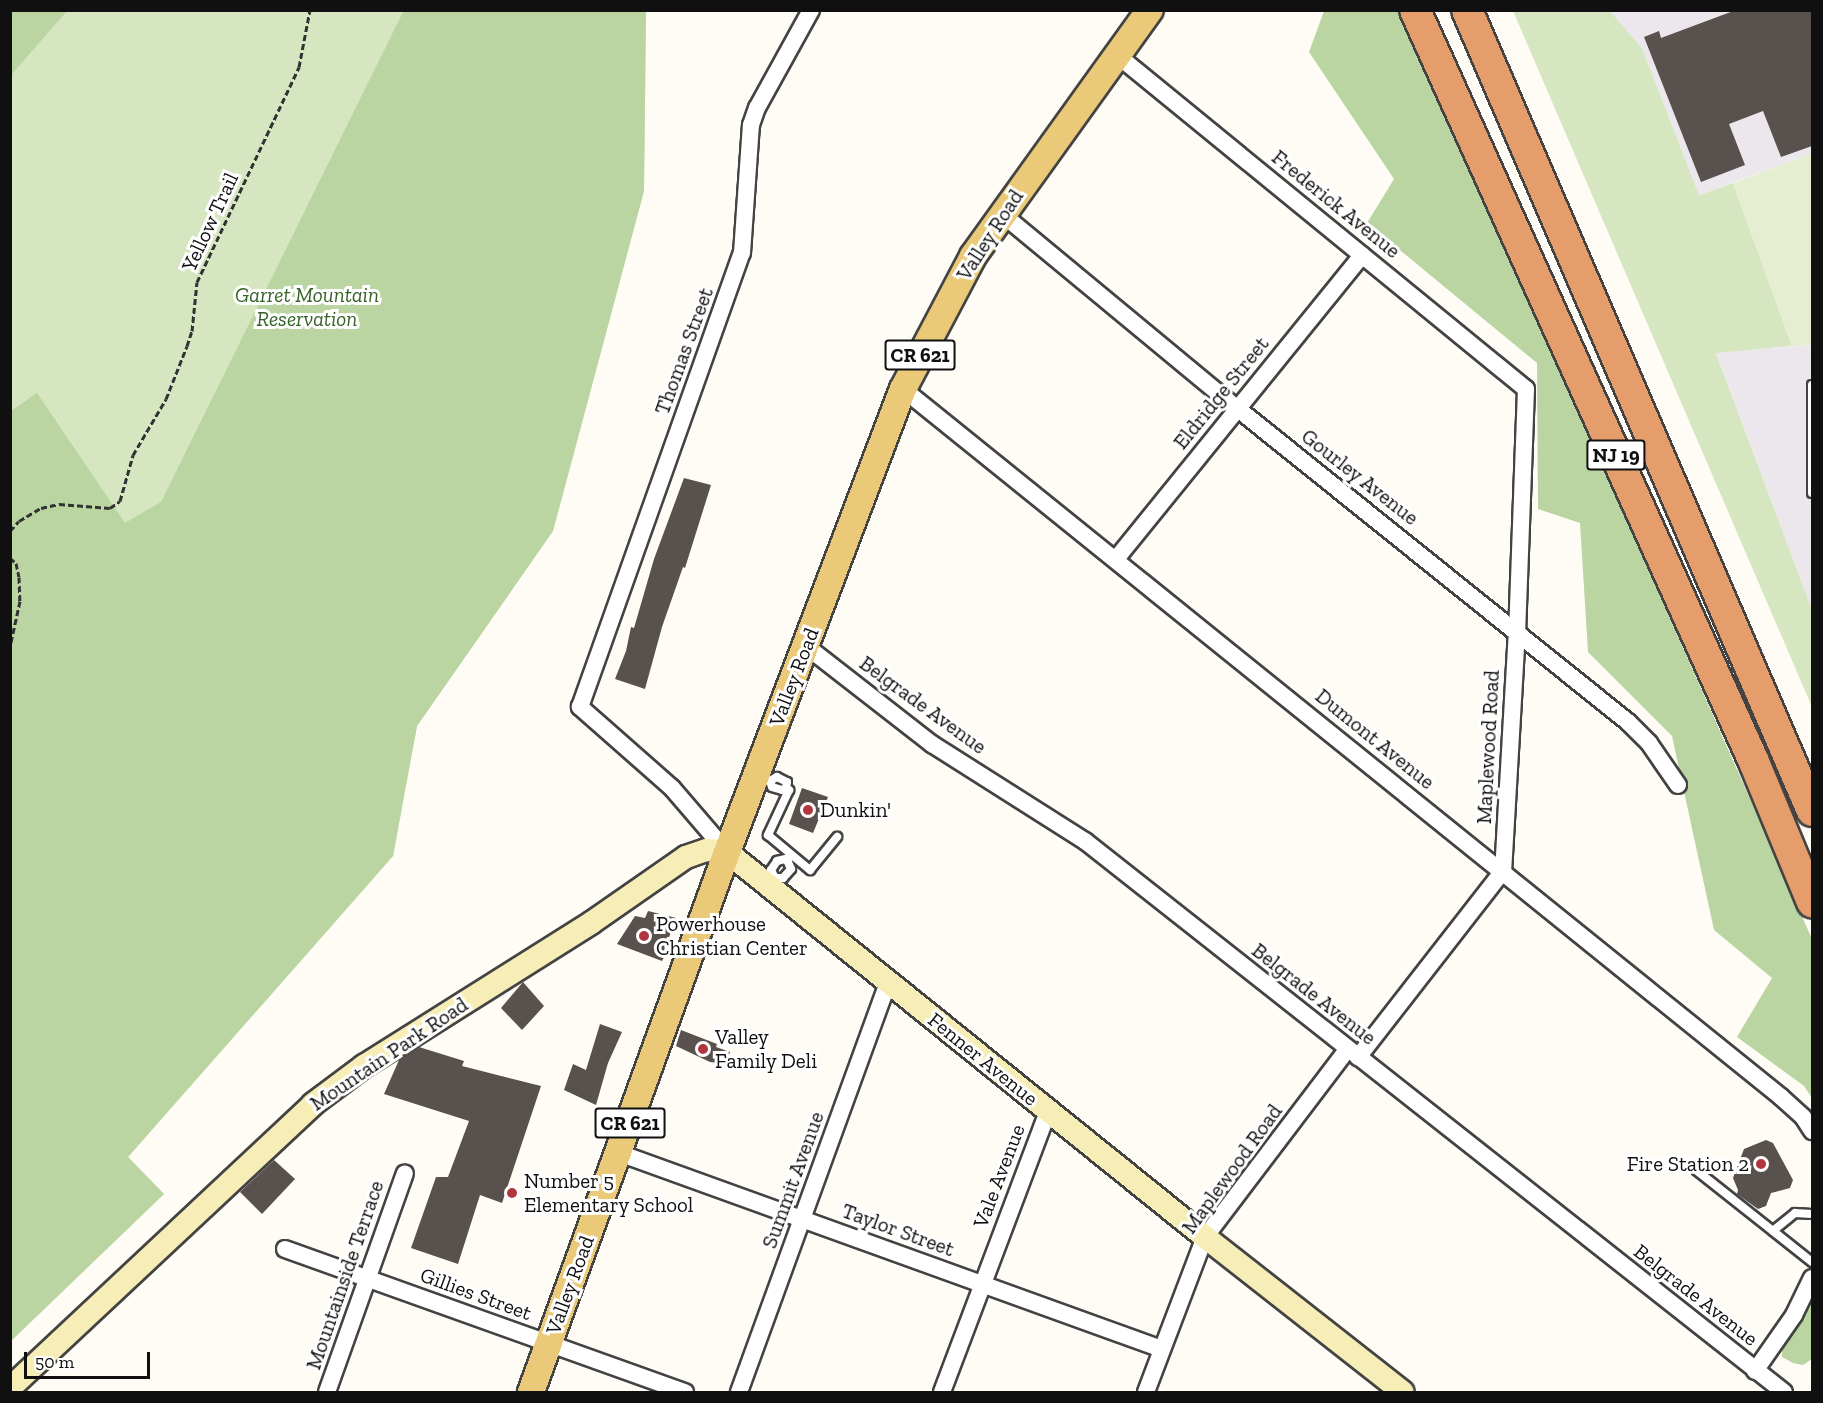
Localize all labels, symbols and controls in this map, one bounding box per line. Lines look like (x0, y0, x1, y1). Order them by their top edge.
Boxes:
street label: Frederick Avenue (1267, 144, 1405, 264)
street label: Yellow Trail (176, 168, 244, 276)
street label: Valley Road (951, 185, 1029, 285)
park label: Garret Mountain Reservation (235, 282, 379, 332)
street label: Thomas Street (649, 284, 719, 418)
street label: Eldridge Street (1168, 332, 1274, 454)
road number: CR 621 (884, 338, 956, 372)
street label: Gourley Avenue (1296, 423, 1424, 531)
road number: NJ 19 (1586, 438, 1646, 472)
street label: Valley Road (764, 624, 824, 730)
street label: Belgrade Avenue (854, 650, 992, 760)
street label: Maplewood Road (1471, 669, 1505, 825)
street label: Dumont Avenue (1310, 683, 1440, 795)
place label: Dunkin' (820, 797, 891, 823)
marker: Dunkin' (801, 803, 815, 817)
place label: Powerhouse Christian Center (656, 911, 808, 961)
marker: Powerhouse Christian Center (637, 929, 651, 943)
street label: Belgrade Avenue (1247, 937, 1381, 1051)
street label: Mountain Park Road (305, 992, 473, 1116)
street label: Fenner Avenue (923, 1007, 1043, 1111)
place label: Valley Family Deli (715, 1024, 818, 1074)
marker: Valley Family Deli (696, 1042, 710, 1056)
street label: Maplewood Road (1177, 1099, 1287, 1239)
road number: CR 621 (594, 1106, 666, 1140)
street label: Summit Avenue (757, 1108, 829, 1252)
street label: Vale Avenue (968, 1121, 1030, 1231)
place label: Fire Station 2 (1627, 1151, 1749, 1177)
marker: Fire Station 2 (1754, 1157, 1768, 1171)
place label: Number 5 Elementary School (524, 1168, 694, 1218)
street label: Mountainside Terrace (301, 1177, 389, 1373)
marker: Number 5 Elementary School (505, 1186, 519, 1200)
street label: Taylor Street (838, 1198, 958, 1262)
street label: Valley Road (540, 1232, 600, 1338)
street label: Belgrade Avenue (1629, 1238, 1763, 1352)
street label: Gillies Street (417, 1262, 535, 1326)
scale bar (27, 1340, 153, 1378)
text: 50 m (35, 1351, 74, 1373)

